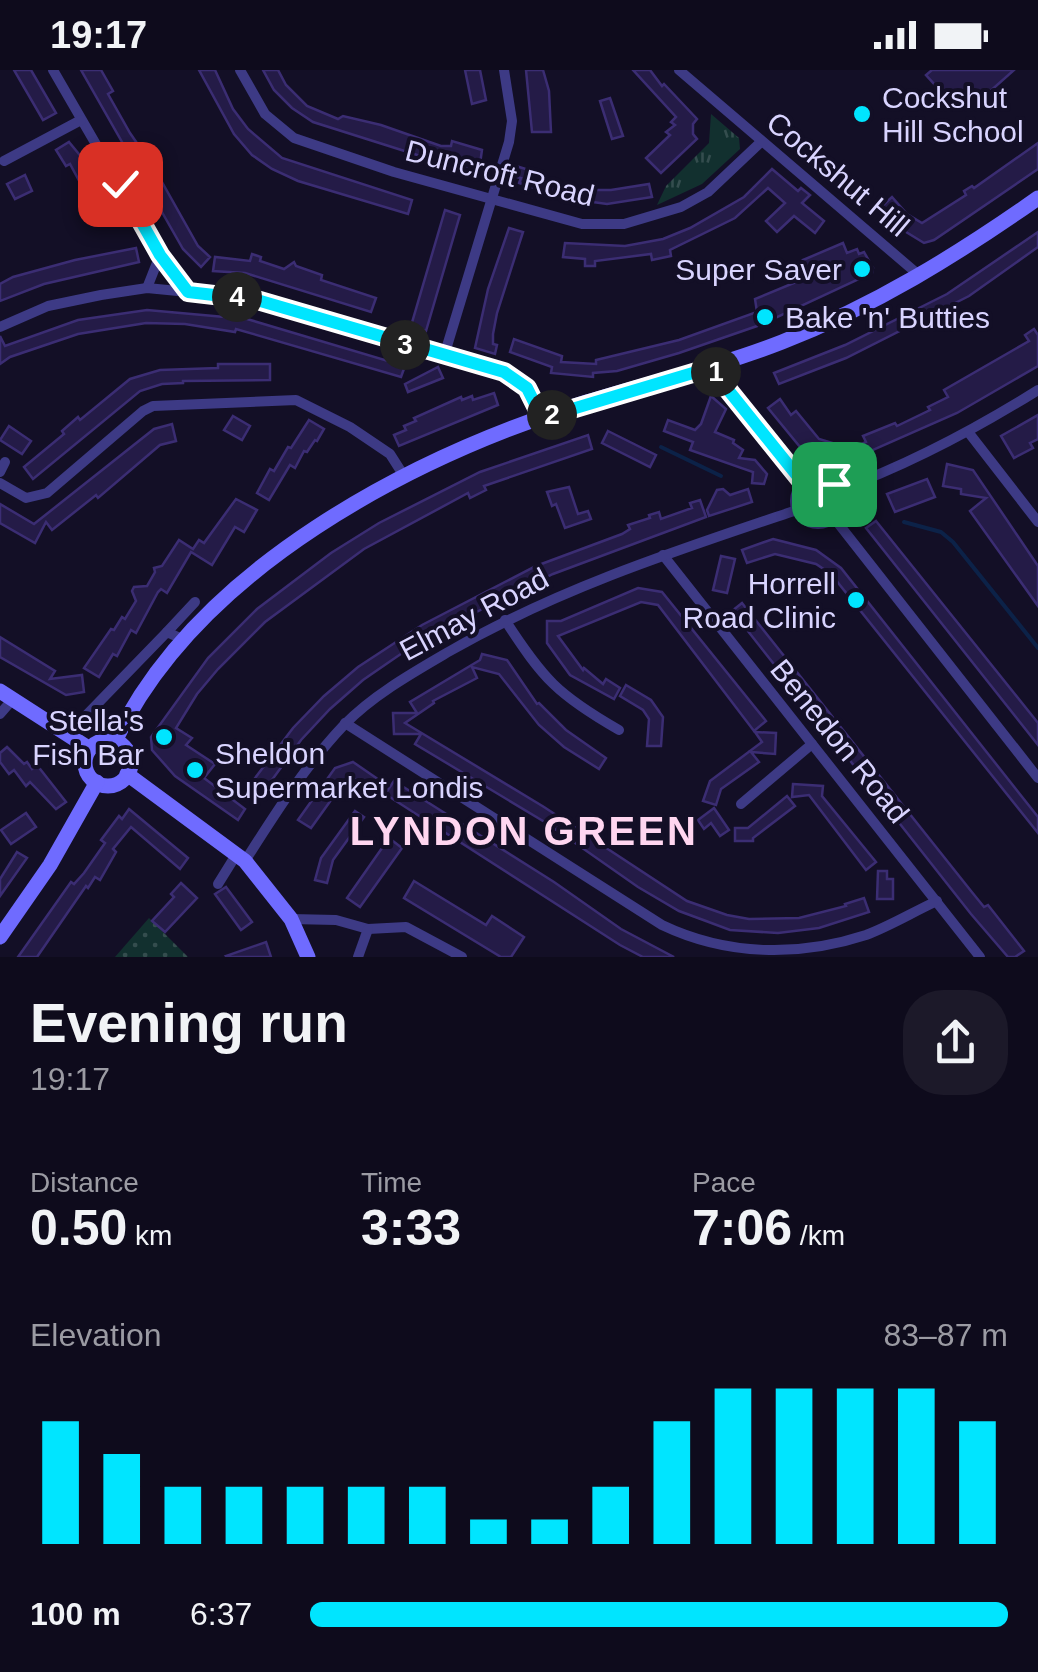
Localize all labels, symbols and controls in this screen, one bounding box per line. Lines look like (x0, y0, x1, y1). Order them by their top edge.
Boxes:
text: 19:17 (50, 14, 147, 56)
place label: Cockshut Hill School (882, 81, 1024, 148)
marker: Cockshut Hill School (851, 103, 873, 125)
street label: Cockshut Hill (760, 105, 916, 243)
street label: Duncroft Road (402, 134, 598, 212)
pin (78, 142, 163, 227)
icon: check (93, 157, 148, 212)
place label: Super Saver (675, 253, 842, 286)
marker: Super Saver (851, 258, 873, 280)
pin: 4 (212, 272, 262, 322)
text: 4 (229, 281, 245, 312)
place label: Bake 'n' Butties (785, 301, 990, 334)
marker: Bake 'n' Butties (754, 306, 776, 328)
pin: 3 (380, 320, 430, 370)
text: 3 (397, 329, 413, 360)
pin: 1 (691, 347, 741, 397)
text: 1 (708, 356, 724, 387)
pin: 2 (527, 390, 577, 440)
text: 2 (544, 399, 560, 430)
pin (792, 442, 877, 527)
icon: arrive (807, 457, 862, 512)
street label: Elmay Road (394, 561, 554, 667)
place label: Horrell Road Clinic (683, 567, 836, 634)
marker: Horrell Road Clinic (845, 589, 867, 611)
street label: Benedon Road (764, 653, 916, 829)
place label: Stella's Fish Bar (32, 704, 144, 771)
marker: Stella's Fish Bar (153, 726, 175, 748)
place label: Sheldon Supermarket Londis (215, 737, 483, 804)
marker: Sheldon Supermarket Londis (184, 759, 206, 781)
district label: LYNDON GREEN (350, 809, 698, 853)
button: share (903, 990, 1008, 1095)
text: Evening run (30, 992, 348, 1054)
text: 19:17 (30, 1061, 110, 1097)
text: Distance (30, 1167, 139, 1198)
text: Time (361, 1167, 422, 1198)
text: Pace (692, 1167, 756, 1198)
text: 0.50 (30, 1200, 127, 1256)
text: 3:33 (361, 1200, 461, 1256)
text: 7:06 (692, 1200, 792, 1256)
text: km (127, 1220, 172, 1251)
text: /km (792, 1220, 845, 1251)
text: Elevation (30, 1317, 162, 1353)
text: 83–87 m (883, 1317, 1008, 1353)
text: 100 m (30, 1596, 121, 1632)
text: 6:37 (190, 1596, 252, 1632)

